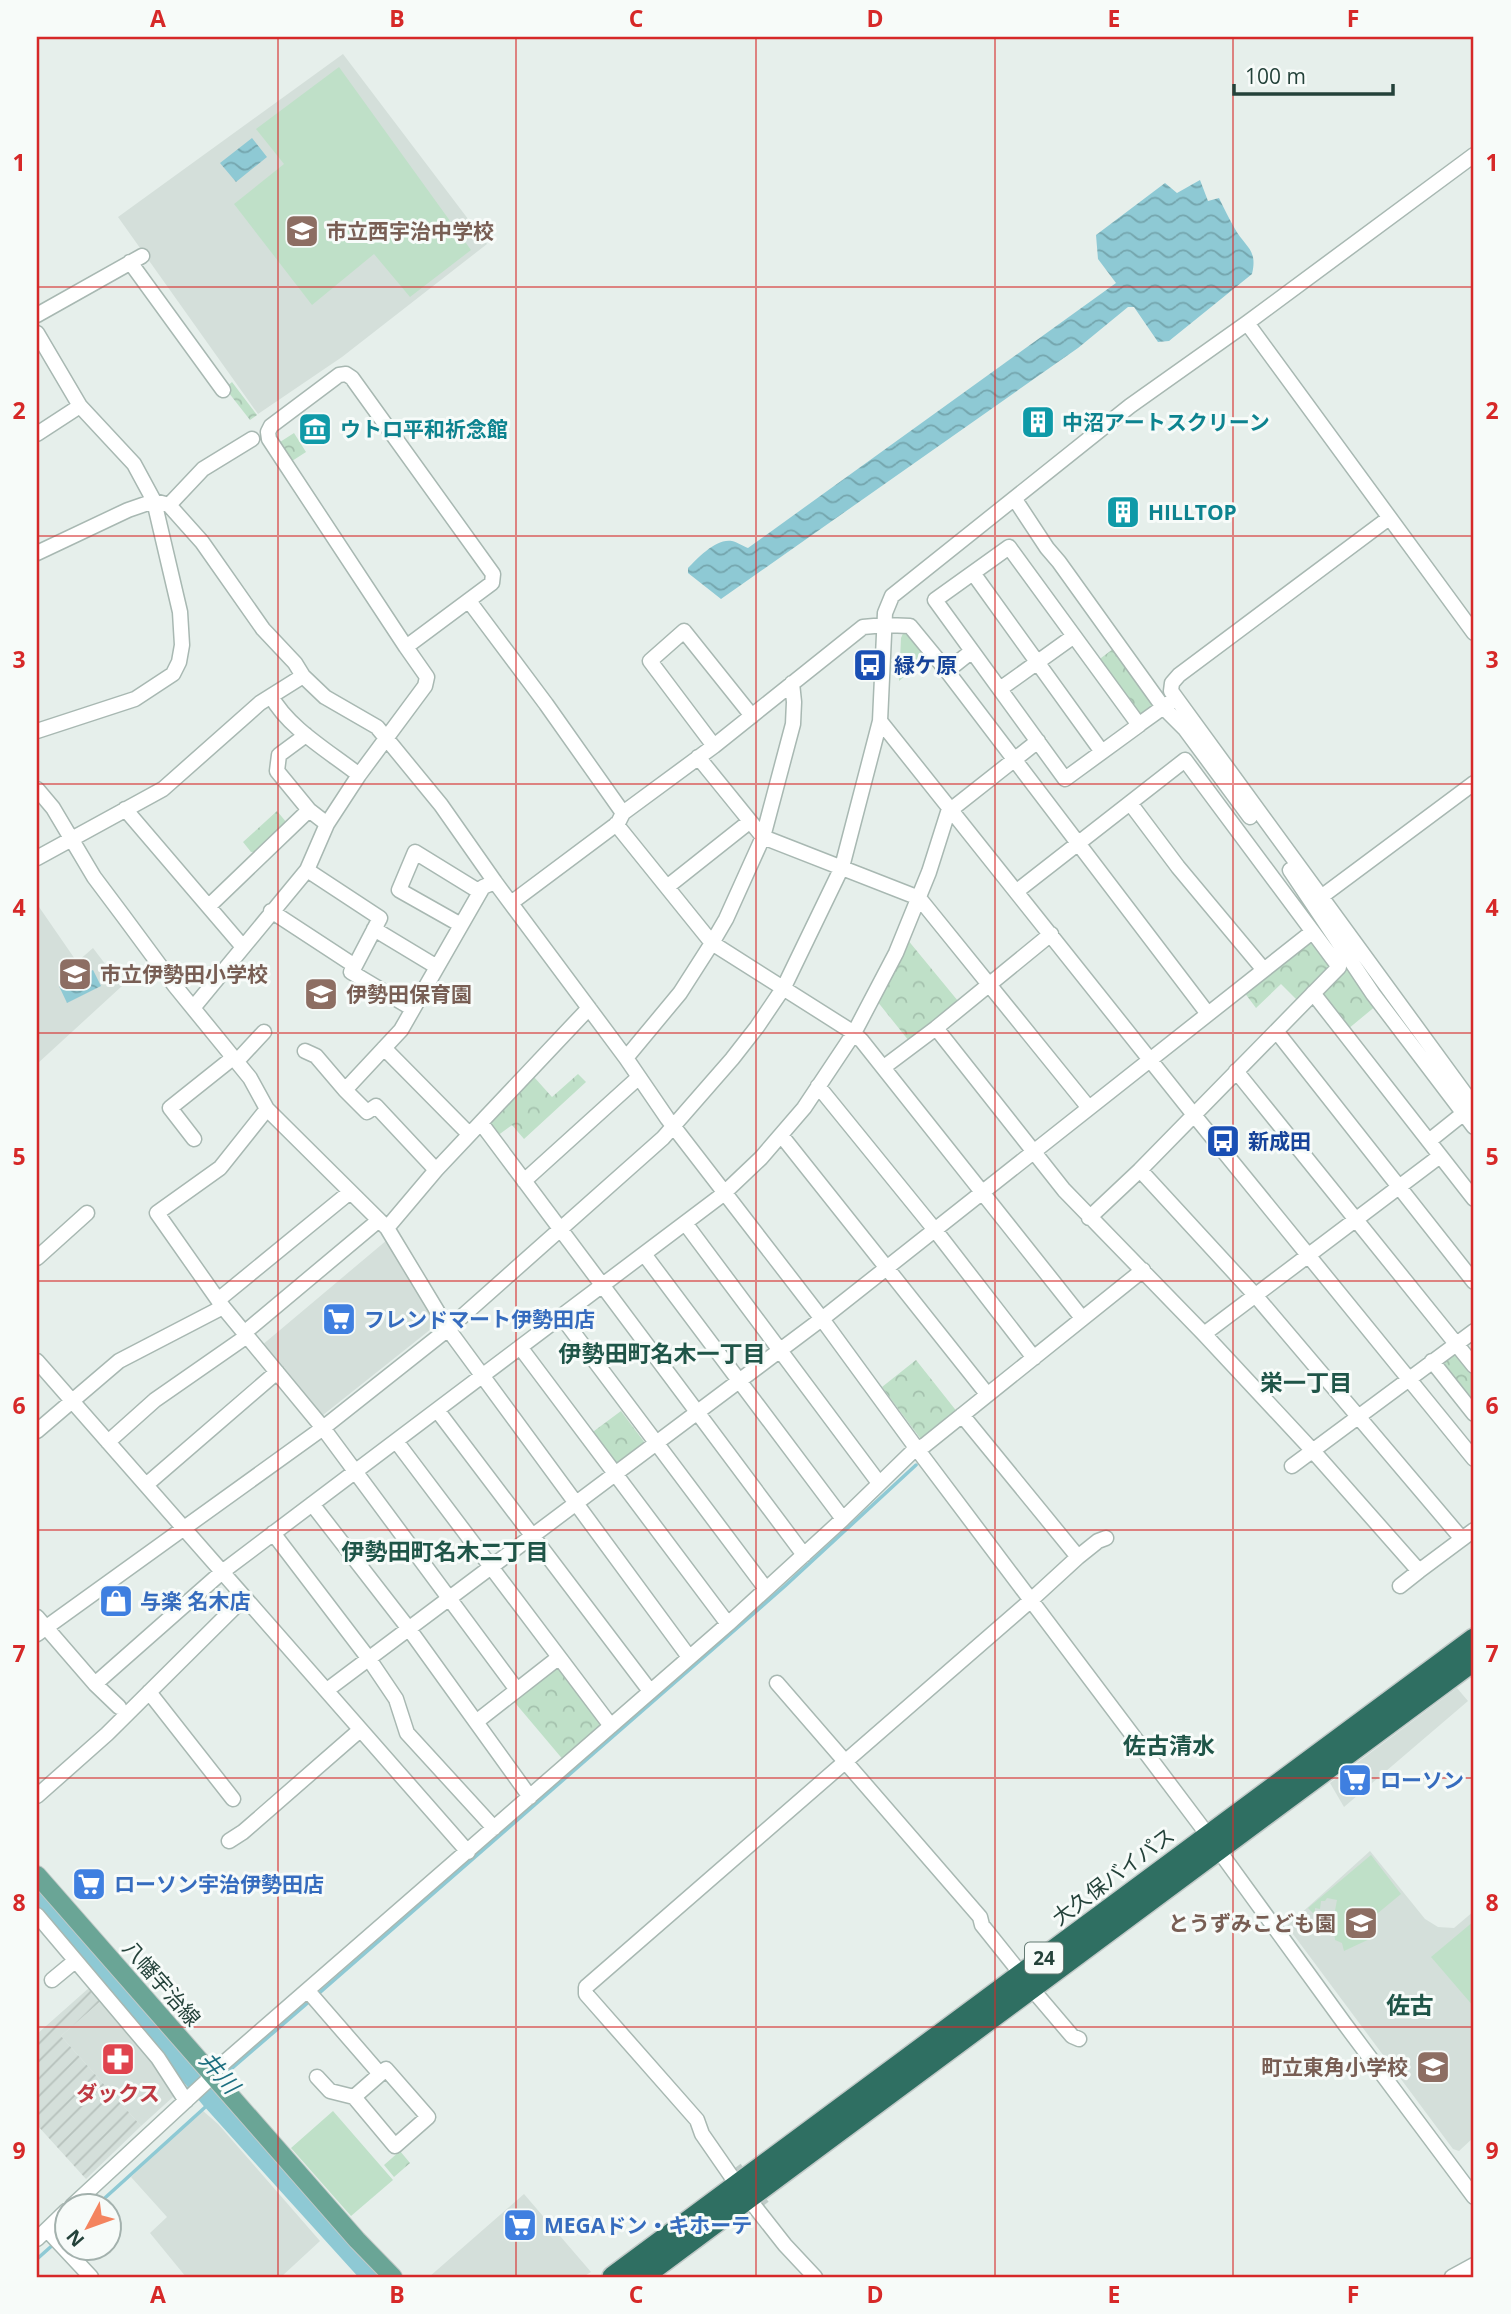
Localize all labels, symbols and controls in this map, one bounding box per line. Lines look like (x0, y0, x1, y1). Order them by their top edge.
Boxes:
text: A (150, 2, 166, 34)
text: B (389, 2, 405, 34)
text: C (629, 2, 643, 34)
text: D (866, 2, 884, 34)
text: E (1108, 2, 1120, 34)
text: F (1347, 2, 1359, 34)
scale bar (1234, 52, 1394, 96)
text: 100 m (1245, 62, 1306, 90)
text: 1 (12, 146, 26, 178)
text: 1 (1485, 146, 1499, 178)
school or university icon: 市立西宇治中学校 (283, 212, 321, 250)
place label: 市立西宇治中学校 (326, 217, 494, 245)
text: 2 (12, 394, 26, 426)
text: 2 (1485, 394, 1499, 426)
building icon: 中沼アートスクリーン (1019, 403, 1057, 441)
place label: 中沼アートスクリーン (1062, 408, 1270, 436)
museum icon: ウトロ平和祈念館 (296, 410, 334, 448)
place label: ウトロ平和祈念館 (340, 415, 508, 443)
building icon: HILLTOP (1104, 493, 1142, 531)
place label: HILLTOP (1148, 498, 1237, 526)
text: 3 (12, 643, 26, 675)
text: 3 (1485, 643, 1499, 675)
bus stop icon: 緑ケ原 (851, 646, 889, 684)
place label: 緑ケ原 (894, 651, 957, 679)
text: 4 (12, 891, 26, 923)
text: 4 (1485, 891, 1499, 923)
school or university icon: 市立伊勢田小学校 (56, 955, 94, 993)
place label: 市立伊勢田小学校 (100, 960, 268, 988)
school or university icon: 伊勢田保育園 (302, 975, 340, 1013)
place label: 伊勢田保育園 (346, 980, 472, 1008)
bus stop icon: 新成田 (1204, 1122, 1242, 1160)
place label: 新成田 (1248, 1127, 1311, 1155)
text: 5 (12, 1140, 26, 1172)
text: 5 (1485, 1140, 1499, 1172)
supermarket icon: フレンドマート伊勢田店 (320, 1300, 358, 1338)
place label: フレンドマート伊勢田店 (364, 1305, 595, 1333)
district label: 伊勢田町名木一丁目 (559, 1337, 766, 1369)
district label: 栄一丁目 (1260, 1366, 1352, 1398)
text: 6 (12, 1389, 26, 1421)
text: 6 (1485, 1389, 1499, 1421)
district label: 伊勢田町名木二丁目 (342, 1535, 549, 1567)
shop icon: 与楽 名木店 (97, 1582, 135, 1620)
place label: 与楽 名木店 (140, 1587, 250, 1615)
text: 7 (12, 1637, 26, 1669)
text: 7 (1485, 1637, 1499, 1669)
district label: 佐古清水 (1123, 1729, 1215, 1761)
supermarket icon: ローソン (1336, 1761, 1374, 1799)
place label: ローソン (1380, 1766, 1464, 1794)
street label: 大久保バイパス (1046, 1821, 1180, 1931)
supermarket icon: ローソン宇治伊勢田店 (70, 1865, 108, 1903)
place label: ローソン宇治伊勢田店 (114, 1870, 324, 1898)
text: 8 (12, 1886, 26, 1918)
text: 8 (1485, 1886, 1499, 1918)
school or university icon: とうずみこども園 (1342, 1904, 1380, 1942)
place label: とうずみこども園 (1168, 1909, 1336, 1937)
street label: 八幡宇治線 (117, 1934, 207, 2032)
road number: 24 (1025, 1942, 1063, 1974)
district label: 佐古 (1386, 1988, 1434, 2021)
pharmacy icon: ダックス (99, 2040, 137, 2078)
water label: 井川 (193, 2044, 249, 2102)
school or university icon: 町立東角小学校 (1414, 2048, 1452, 2086)
place label: 町立東角小学校 (1261, 2053, 1408, 2081)
place label: ダックス (76, 2079, 160, 2107)
text: 9 (12, 2134, 26, 2166)
text: 9 (1485, 2134, 1499, 2166)
north arrow (52, 2192, 122, 2262)
supermarket icon: MEGAドン・キホーテ (501, 2206, 539, 2244)
place label: MEGAドン・キホーテ (544, 2211, 752, 2239)
text: N (60, 2224, 90, 2253)
text: A (150, 2278, 166, 2310)
text: B (389, 2278, 405, 2310)
text: C (629, 2278, 643, 2310)
text: D (866, 2278, 884, 2310)
text: E (1108, 2278, 1120, 2310)
text: F (1347, 2278, 1359, 2310)

